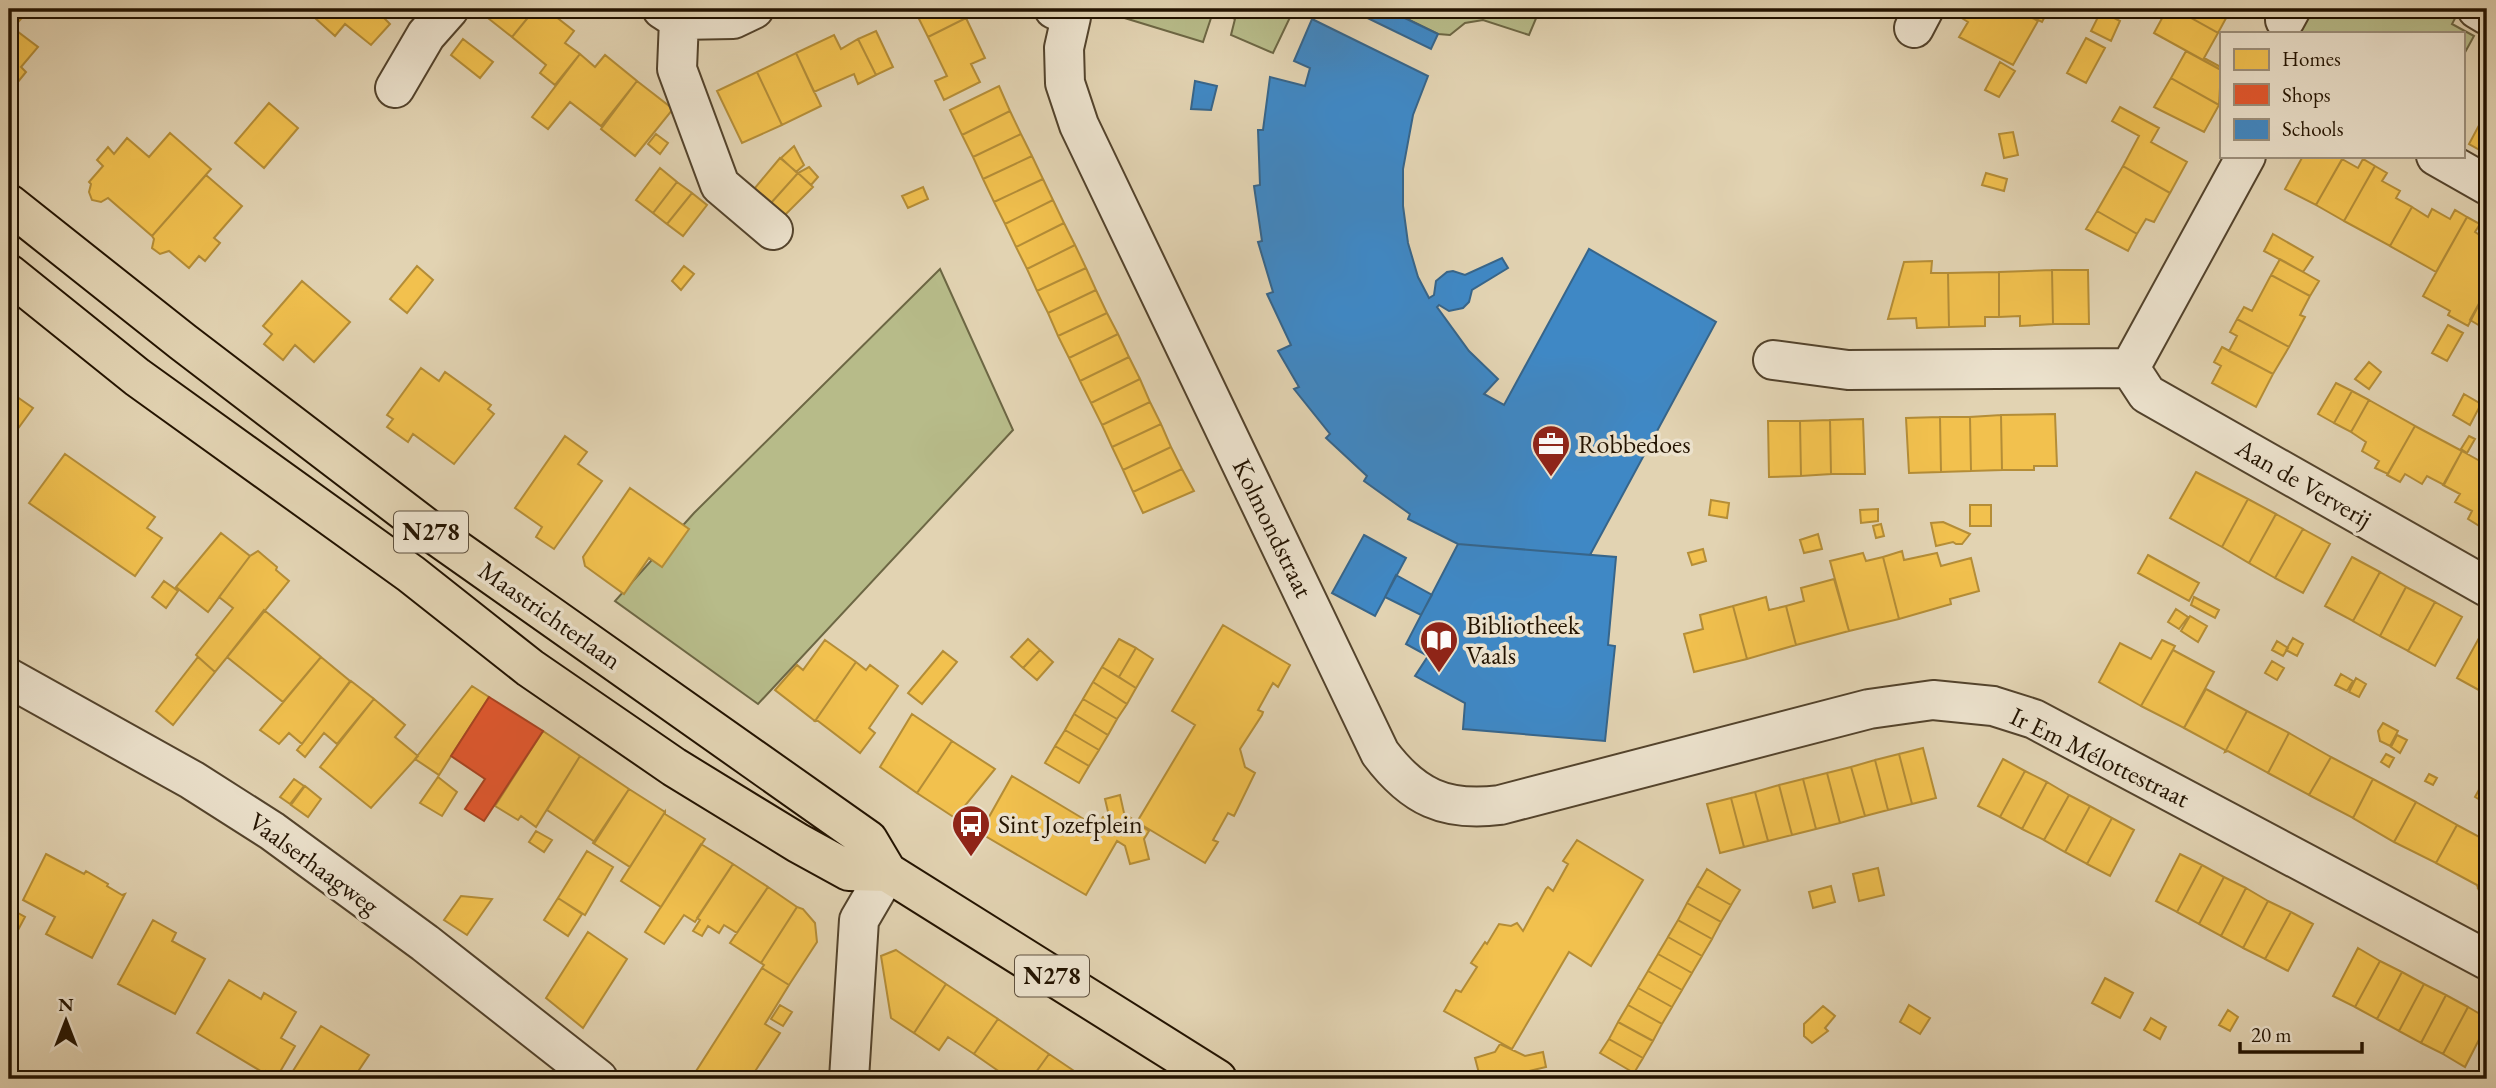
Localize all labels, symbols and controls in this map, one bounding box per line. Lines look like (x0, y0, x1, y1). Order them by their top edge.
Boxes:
legend (2220, 32, 2464, 158)
text: Homes (2282, 45, 2341, 72)
text: Shops (2282, 81, 2331, 108)
text: Schools (2282, 115, 2344, 142)
office icon: Robbedoes (1530, 423, 1572, 478)
place label: Robbedoes (1578, 427, 1691, 461)
street label: Aan de Ververij (2229, 430, 2378, 536)
street label: Kolmondstraat (1225, 453, 1321, 603)
road number: N278 (394, 512, 468, 552)
street label: Maastrichterlaan (472, 553, 628, 677)
place label: Bibliotheek Vaals (1466, 608, 1581, 672)
library icon: Bibliotheek Vaals (1418, 619, 1460, 674)
street label: Ir Em Mélottestraat (2005, 699, 2195, 815)
bus stop icon: Sint Jozefplein (950, 803, 992, 858)
street label: Vaalserhaagweg (242, 804, 386, 922)
place label: Sint Jozefplein (998, 807, 1143, 841)
road number: N278 (1015, 956, 1089, 996)
north arrow (32, 986, 102, 1056)
text: N (58, 992, 74, 1017)
scale bar (2240, 1011, 2363, 1055)
text: 20 m (2251, 1021, 2292, 1048)

